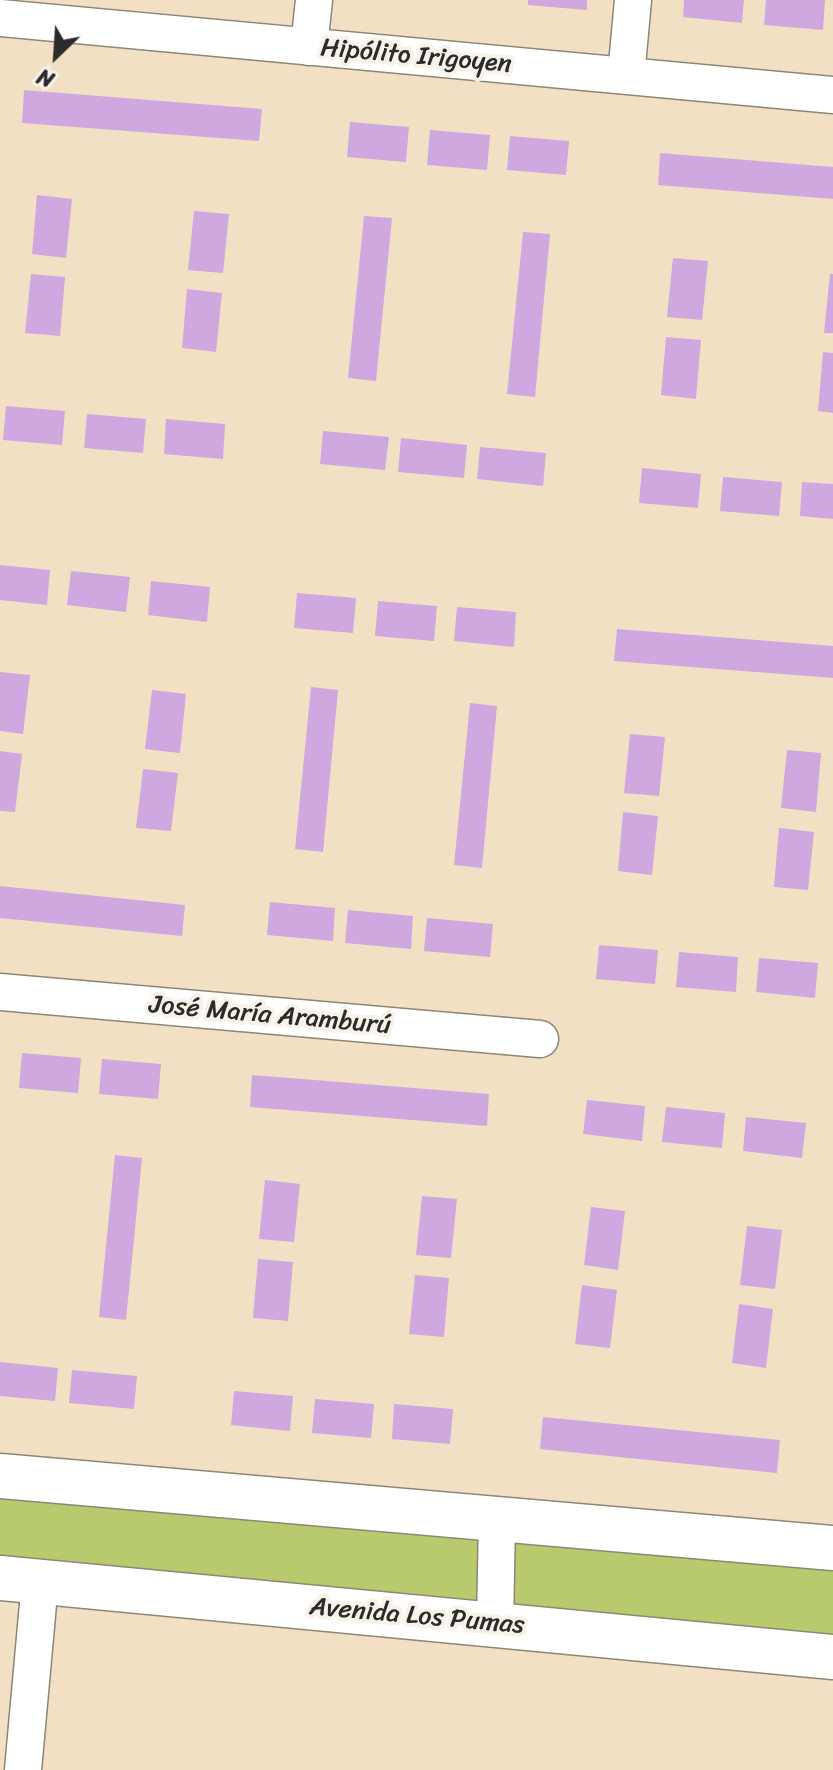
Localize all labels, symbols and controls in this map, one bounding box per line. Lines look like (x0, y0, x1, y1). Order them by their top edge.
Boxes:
north arrow (16, 16, 96, 96)
street label: Hipólito Irigoyen (319, 33, 513, 81)
text: N (30, 57, 61, 99)
street label: José María Aramburú (148, 990, 392, 1042)
street label: Avenida Los Pumas (308, 1592, 526, 1642)

